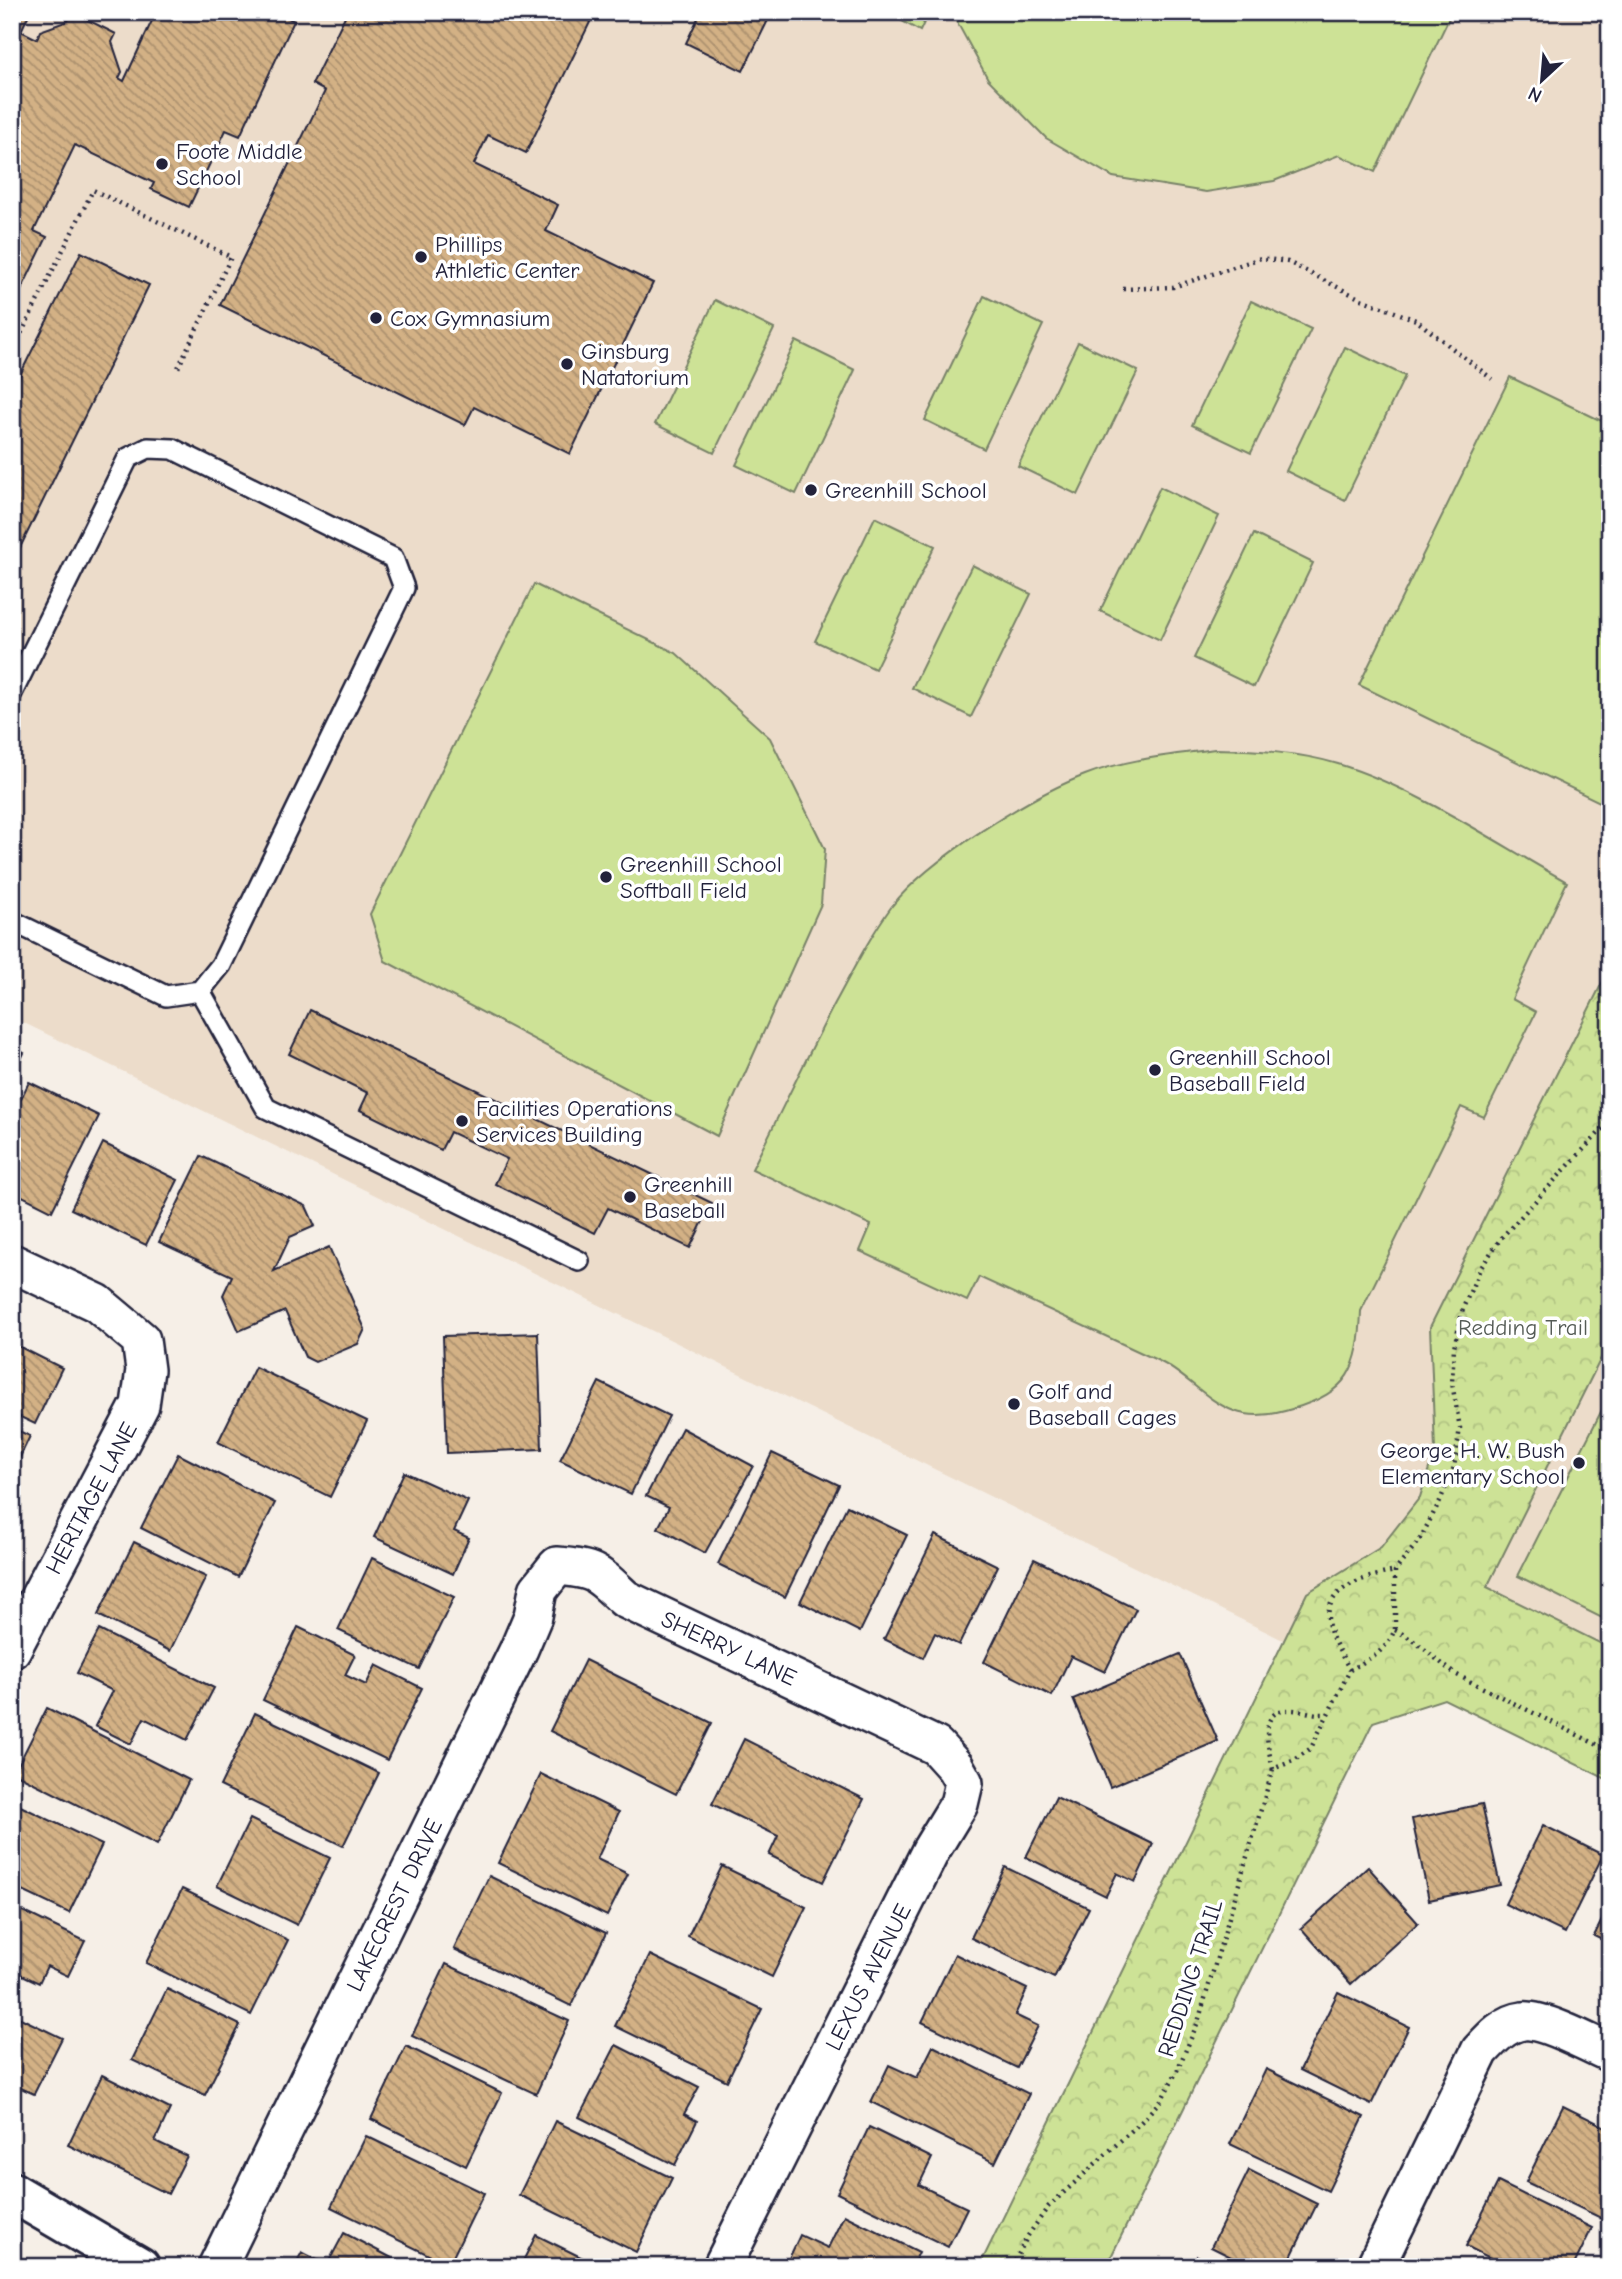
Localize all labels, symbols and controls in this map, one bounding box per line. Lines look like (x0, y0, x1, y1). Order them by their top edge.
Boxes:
north arrow (1506, 46, 1576, 116)
text: N (1525, 82, 1545, 107)
place label: Foote Middle School (176, 138, 303, 191)
marker: Foote Middle School (154, 156, 170, 172)
place label: Phillips Athletic Center (435, 231, 580, 284)
marker: Phillips Athletic Center (413, 249, 429, 265)
place label: Cox Gymnasium (390, 305, 550, 332)
marker: Cox Gymnasium (368, 310, 384, 326)
place label: Ginsburg Natatorium (581, 338, 689, 391)
marker: Ginsburg Natatorium (559, 356, 575, 372)
place label: Greenhill School (825, 477, 987, 504)
marker: Greenhill School (803, 482, 819, 498)
place label: Greenhill School Softball Field (620, 851, 782, 904)
marker: Greenhill School Softball Field (598, 869, 614, 885)
place label: Greenhill School Baseball Field (1169, 1044, 1331, 1097)
marker: Greenhill School Baseball Field (1147, 1062, 1163, 1078)
place label: Facilities Operations Services Building (476, 1095, 672, 1148)
marker: Facilities Operations Services Building (454, 1113, 470, 1129)
place label: Greenhill Baseball (644, 1171, 733, 1224)
marker: Greenhill Baseball (622, 1189, 638, 1205)
park label: Redding Trail (1458, 1314, 1588, 1341)
place label: Golf and Baseball Cages (1028, 1378, 1176, 1431)
marker: Golf and Baseball Cages (1006, 1396, 1022, 1412)
street label: HERITAGE LANE (40, 1417, 143, 1579)
place label: George H. W. Bush Elementary School (1380, 1437, 1565, 1490)
marker: George H. W. Bush Elementary School (1571, 1455, 1587, 1471)
street label: SHERRY LANE (657, 1605, 801, 1692)
street label: LAKECREST DRIVE (341, 1814, 448, 1996)
street label: REDDING TRAIL (1152, 1896, 1229, 2060)
street label: LEXUS AVENUE (820, 1899, 917, 2055)

